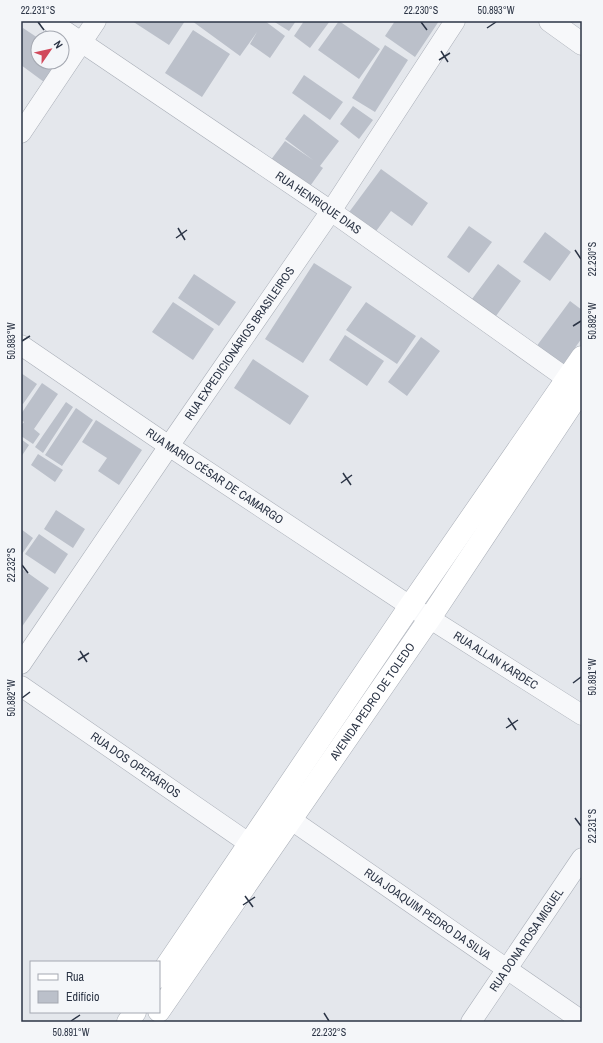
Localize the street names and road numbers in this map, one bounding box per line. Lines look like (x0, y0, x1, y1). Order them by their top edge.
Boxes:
street label: RUA HENRIQUE DIAS (272, 168, 365, 238)
street label: RUA EXPEDICIONÁRIOS BRASILEIROS (181, 263, 298, 423)
street label: RUA MARIO CÉSAR DE CAMARGO (143, 425, 287, 528)
street label: RUA ALLAN KARDEC (450, 628, 541, 693)
street label: AVENIDA PEDRO DE TOLEDO (326, 639, 419, 764)
street label: RUA DOS OPERÁRIOS (87, 728, 184, 802)
street label: RUA JOAQUIM PEDRO DA SILVA (361, 865, 494, 964)
street label: RUA DONA ROSA MIGUEL (486, 885, 567, 995)

